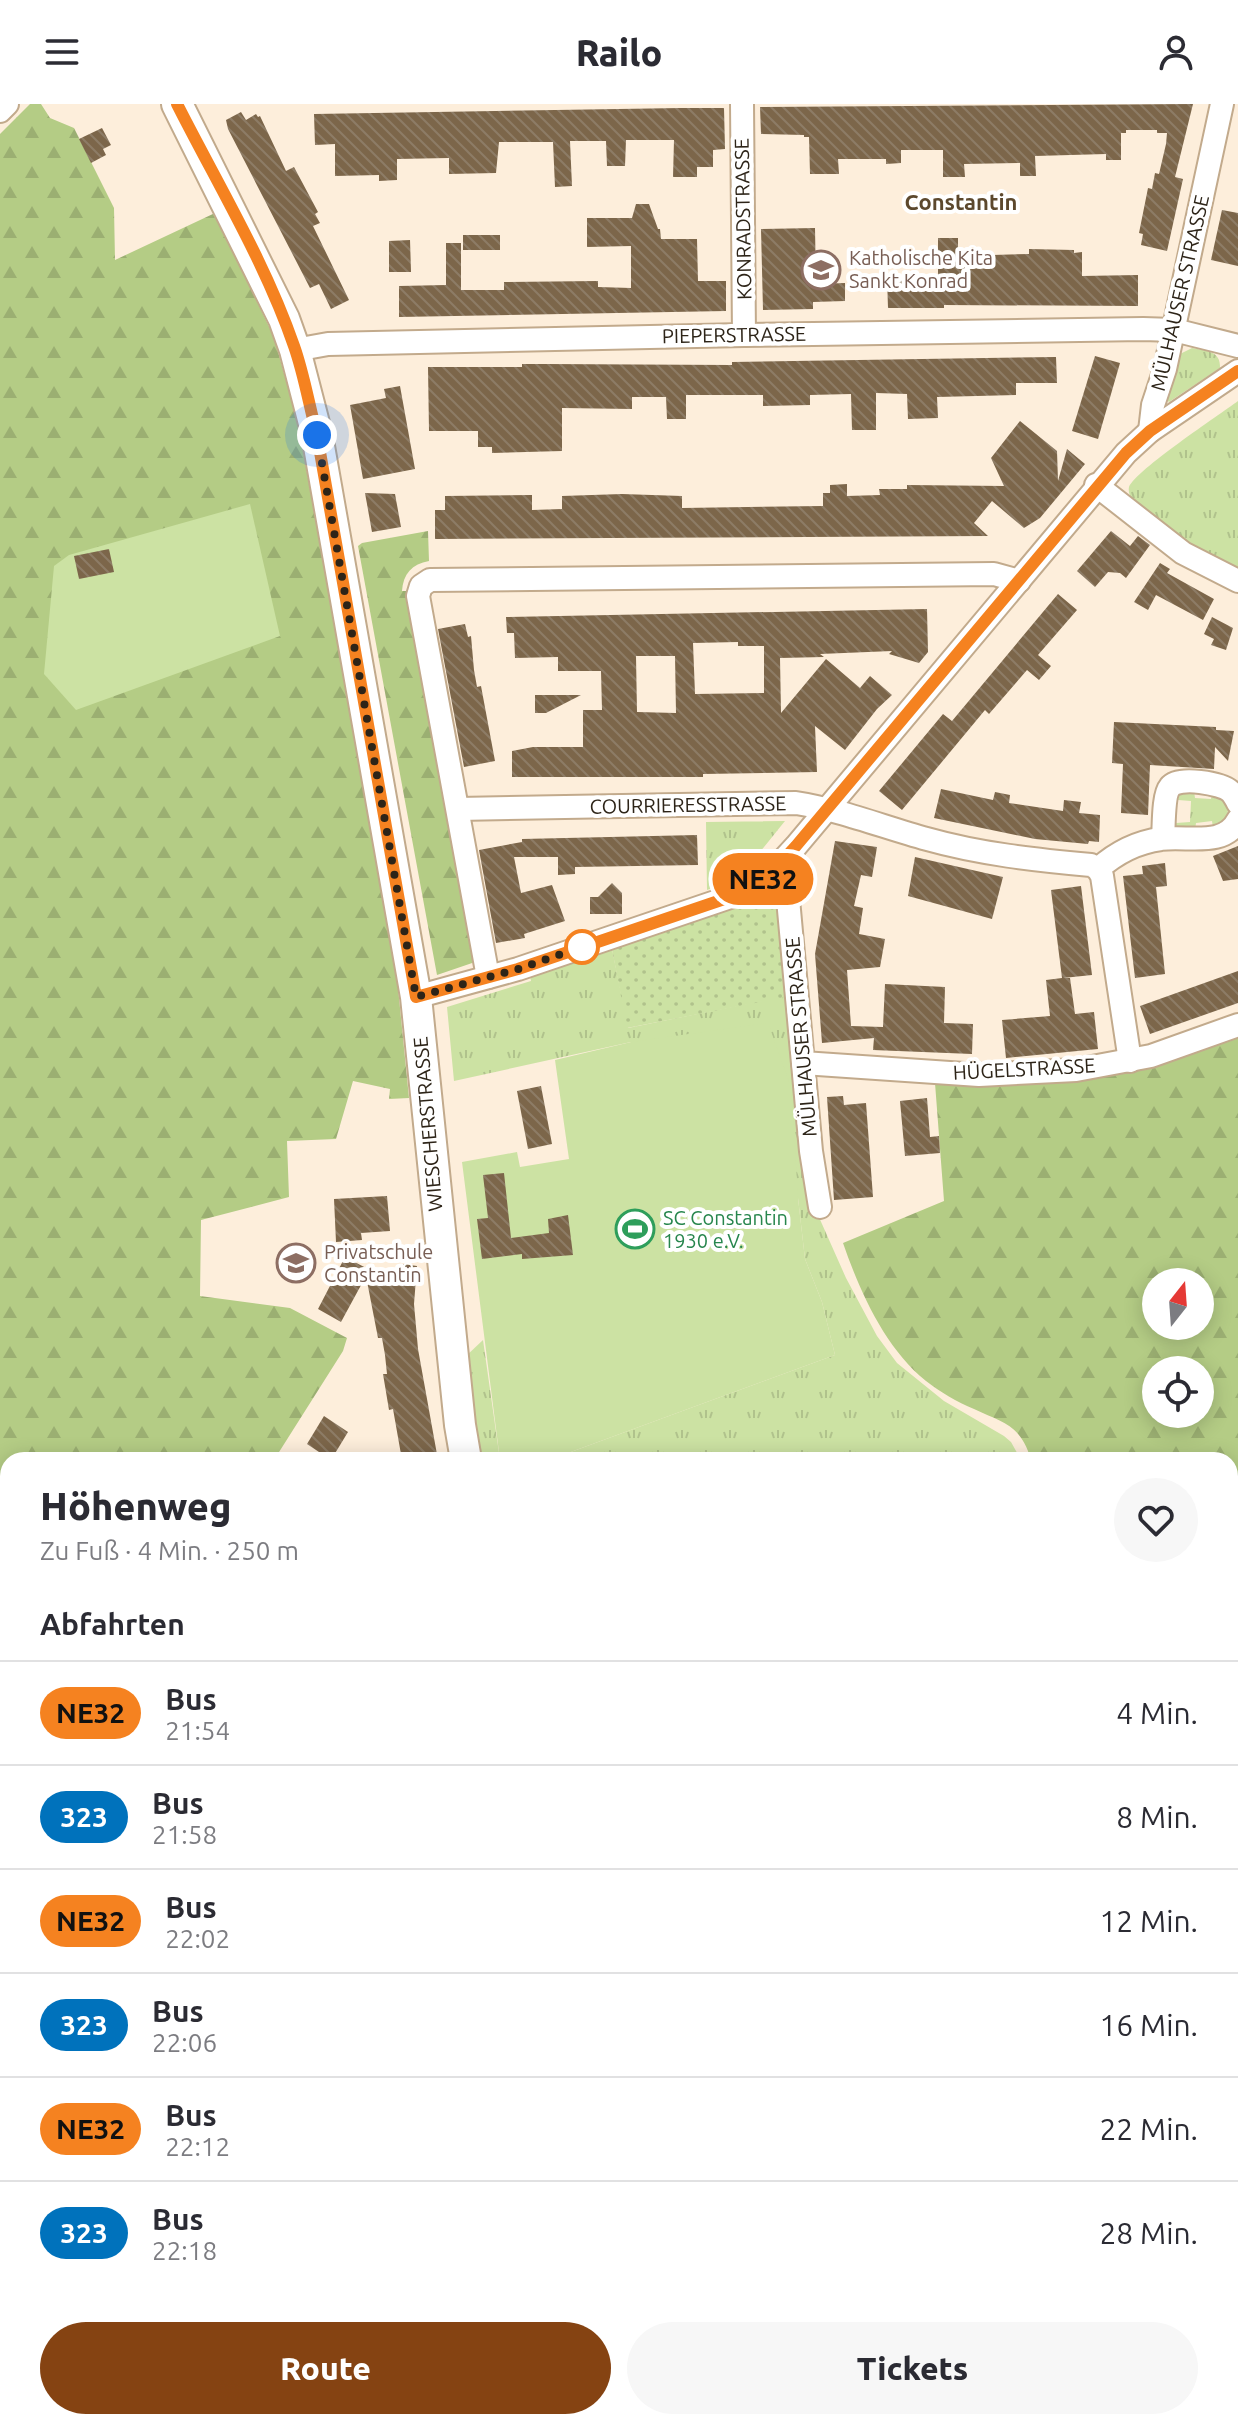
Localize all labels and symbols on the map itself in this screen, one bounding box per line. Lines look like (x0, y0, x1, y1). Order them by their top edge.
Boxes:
street label: KONRADSTRASSE (730, 138, 755, 300)
district label: Constantin (905, 189, 1017, 214)
street label: MÜLHAUSER STRASSE (1146, 193, 1213, 393)
place label: Katholische Kita Sankt Konrad (849, 246, 993, 292)
school or university icon: Katholische Kita Sankt Konrad (800, 249, 842, 291)
street label: PIEPERSTRASSE (662, 322, 806, 347)
your location (297, 415, 337, 455)
street label: COURRIERESSTRASSE (589, 791, 787, 818)
line badge: NE32 (707, 853, 819, 905)
unlabelled marker (565, 930, 599, 964)
street label: MÜLHAUSER STRASSE (780, 936, 821, 1138)
street label: WIESCHERSTRASSE (408, 1036, 447, 1212)
street label: HÜGELSTRASSE (952, 1053, 1096, 1084)
place label: SC Constantin 1930 e.V. (663, 1206, 788, 1252)
sports icon: SC Constantin 1930 e.V. (614, 1208, 656, 1250)
place label: Privatschule Constantin (324, 1240, 433, 1286)
school or university icon: Privatschule Constantin (275, 1242, 317, 1284)
north arrow (1142, 1268, 1214, 1340)

